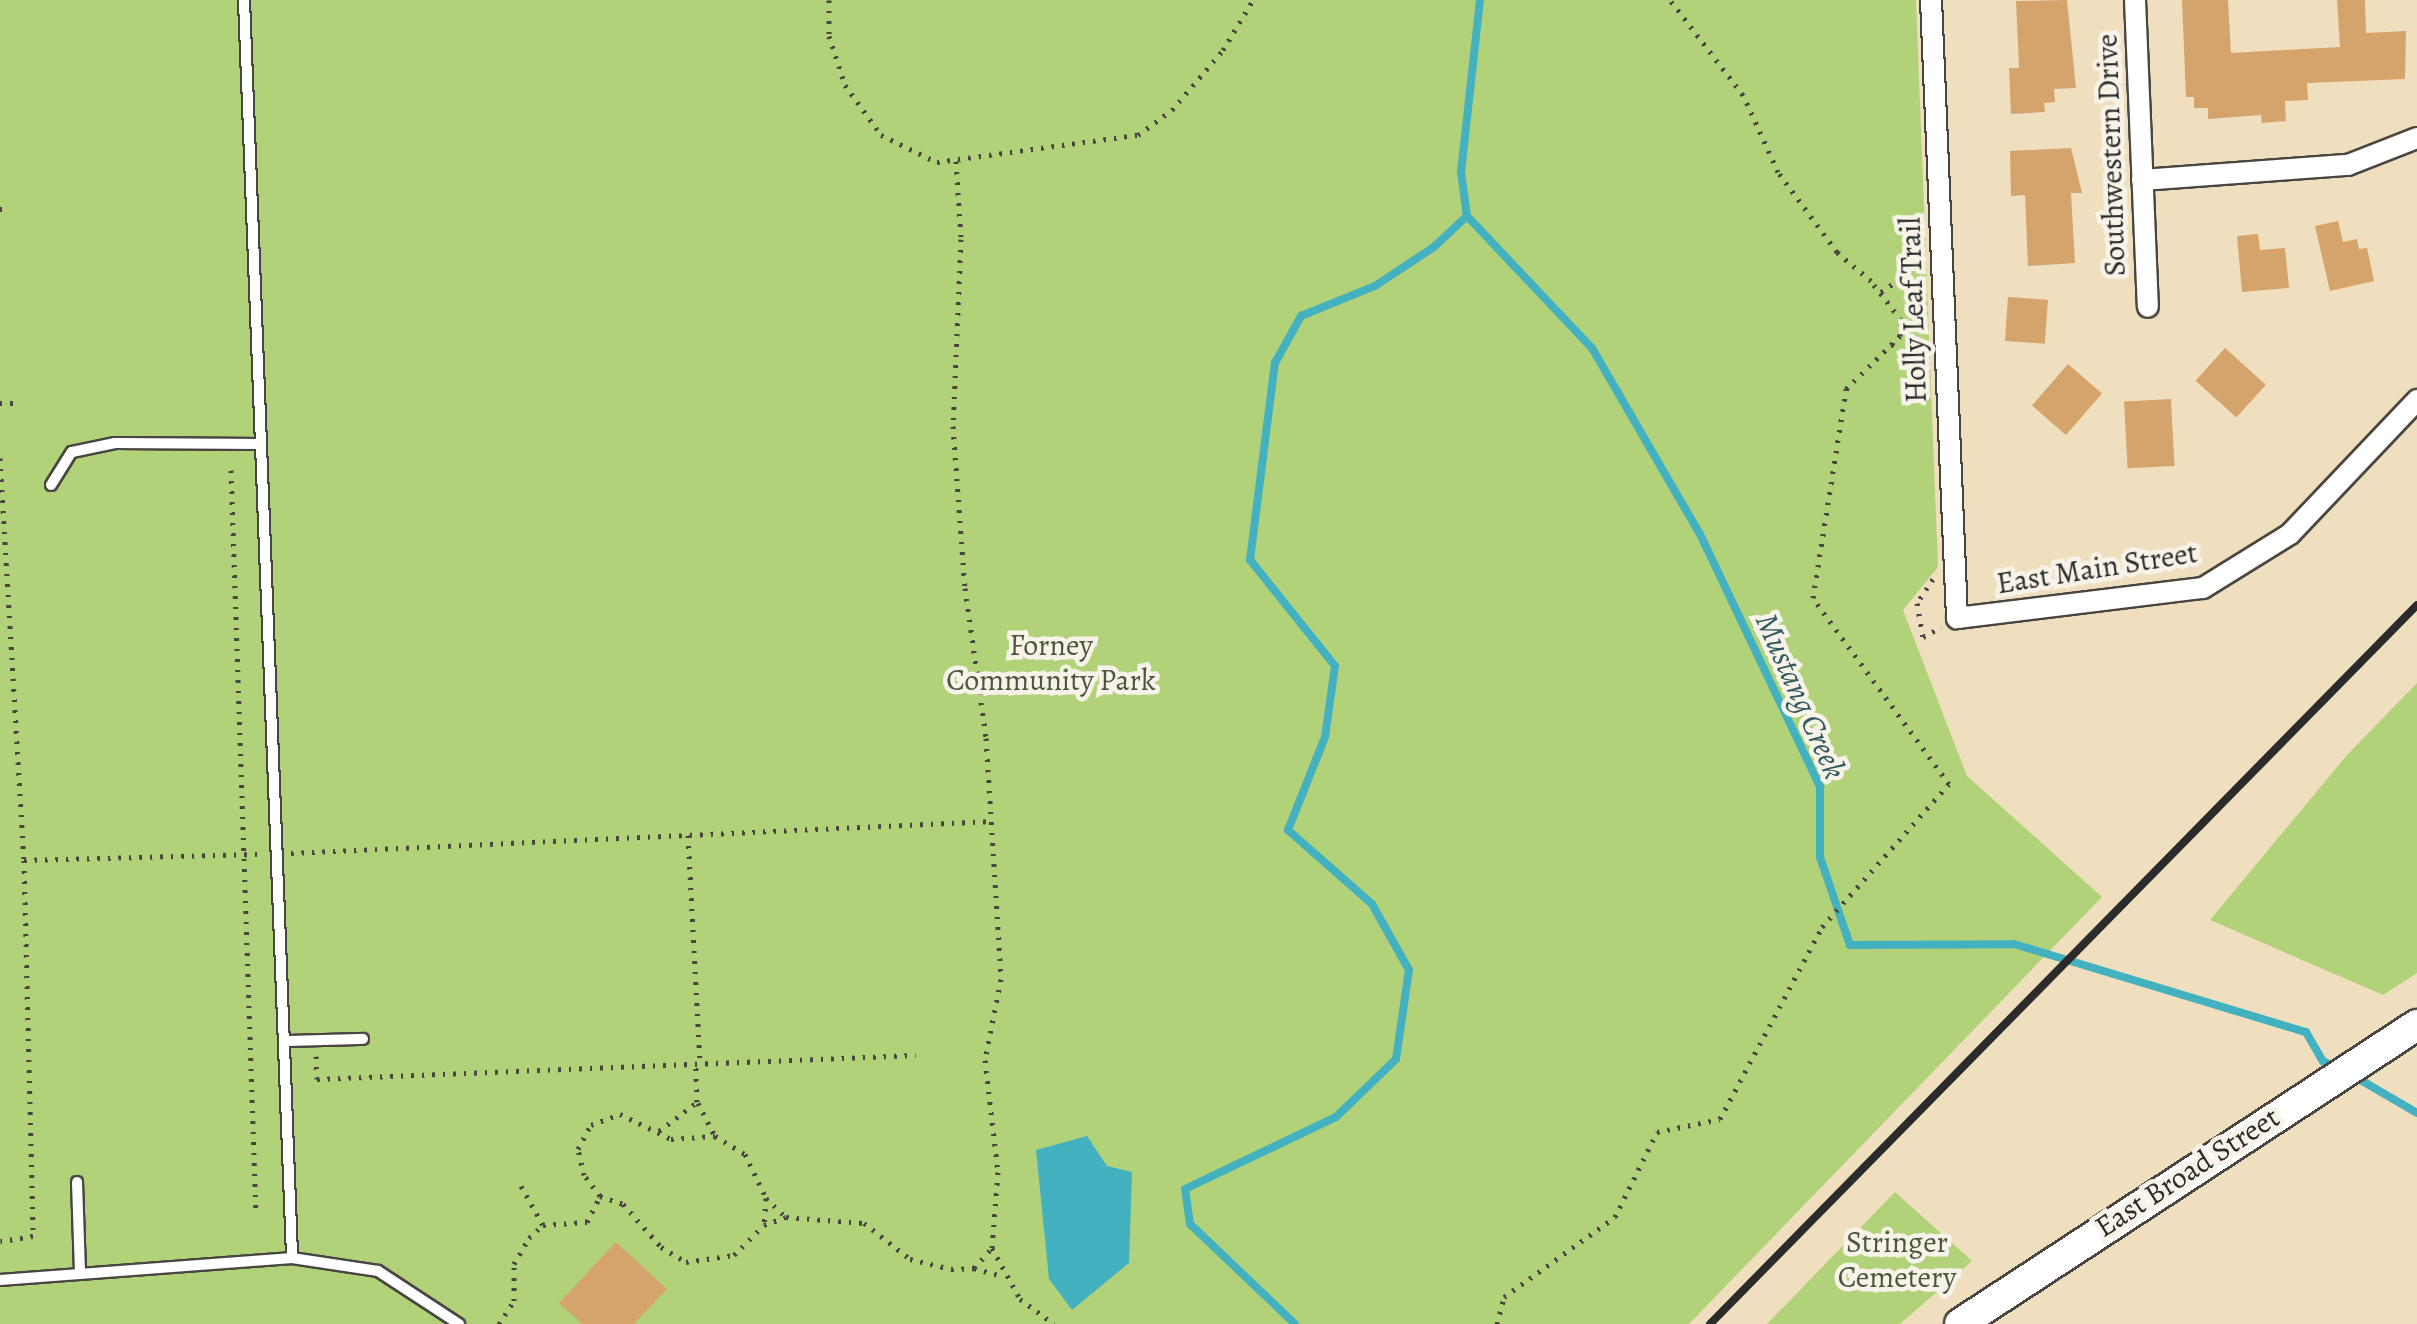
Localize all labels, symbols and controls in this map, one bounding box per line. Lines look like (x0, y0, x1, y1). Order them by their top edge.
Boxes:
street label: Southwestern Drive (2089, 33, 2133, 277)
street label: Holly Leaf Trail (1892, 217, 1934, 403)
street label: East Main Street (1994, 534, 2200, 602)
water label: Mustang Creek (1747, 607, 1855, 785)
park label: Forney Community Park (946, 627, 1156, 698)
street label: East Broad Street (2088, 1099, 2286, 1245)
park label: Stringer Cemetery (1838, 1224, 1956, 1294)

